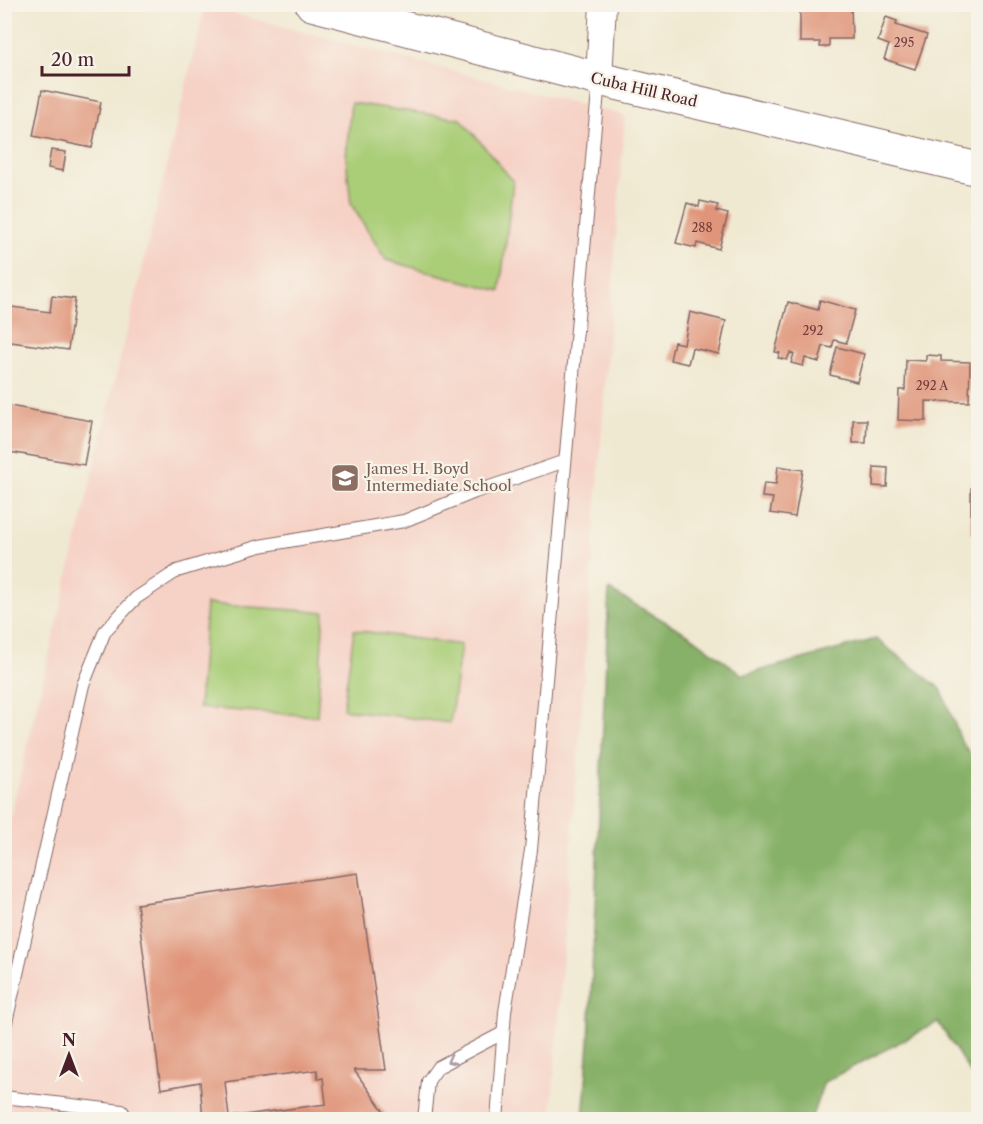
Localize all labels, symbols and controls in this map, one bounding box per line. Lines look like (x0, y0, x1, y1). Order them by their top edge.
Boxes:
house number: 295 (894, 35, 914, 50)
scale bar (42, 39, 129, 77)
text: 20 m (51, 49, 95, 71)
street label: Cuba Hill Road (589, 68, 699, 111)
house number: 288 (691, 220, 713, 235)
house number: 292 (803, 323, 824, 338)
house number: 292 A (916, 378, 949, 393)
place label: James H. Boyd Intermediate School (364, 459, 512, 495)
school or university icon: James H. Boyd Intermediate School (329, 462, 361, 494)
north arrow (39, 1025, 99, 1085)
text: N (62, 1030, 76, 1050)
one-way arrow (447, 1053, 458, 1064)

